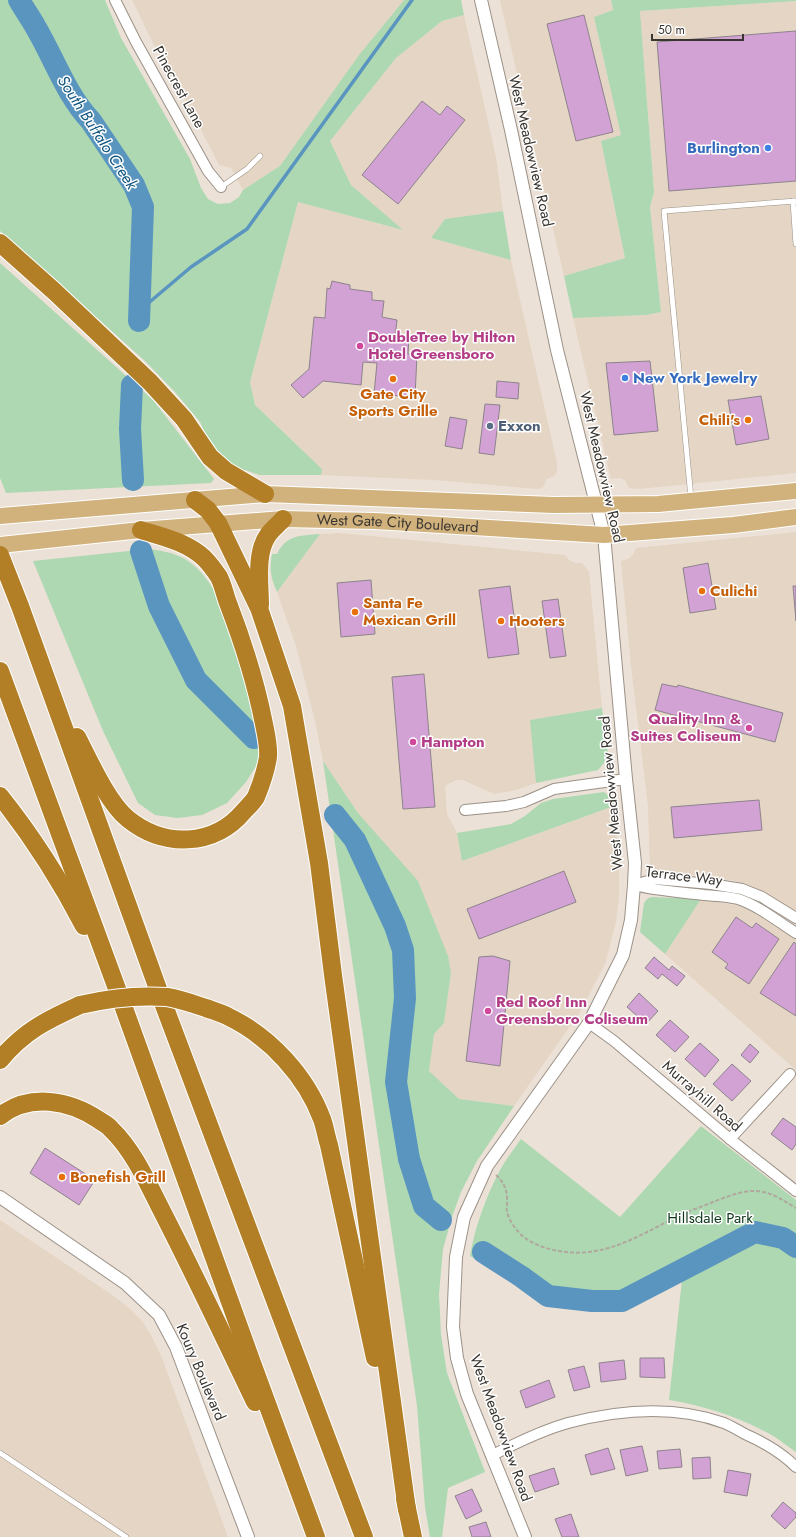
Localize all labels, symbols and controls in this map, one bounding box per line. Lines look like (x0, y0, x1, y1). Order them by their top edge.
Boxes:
scale bar (652, 16, 743, 42)
text: 50 m (658, 21, 685, 39)
street label: Pinecrest Lane (147, 42, 211, 132)
water label: South Buffalo Creek (52, 71, 144, 195)
street label: West Meadowview Road (503, 73, 559, 229)
place label: Burlington (687, 137, 760, 159)
marker: Burlington (763, 143, 773, 153)
place label: DoubleTree by Hilton Hotel Greensboro (368, 326, 515, 365)
marker: DoubleTree by Hilton Hotel Greensboro (355, 341, 365, 351)
place label: New York Jewelry (633, 367, 758, 389)
marker: New York Jewelry (620, 373, 630, 383)
marker: Gate City Sports Grille (388, 374, 398, 384)
place label: Gate City Sports Grille (349, 383, 438, 422)
street label: West Meadowview Road (574, 389, 630, 545)
place label: Chili's (699, 409, 740, 431)
place label: Exxon (498, 415, 541, 437)
marker: Chili's (743, 415, 753, 425)
marker: Exxon (485, 421, 495, 431)
street label: West Gate City Boulevard (316, 509, 479, 538)
place label: Culichi (710, 580, 757, 602)
marker: Culichi (697, 586, 707, 596)
place label: Santa Fe Mexican Grill (363, 592, 456, 631)
marker: Santa Fe Mexican Grill (350, 607, 360, 617)
place label: Hooters (509, 610, 565, 632)
marker: Hooters (496, 616, 506, 626)
place label: Quality Inn & Suites Coliseum (630, 708, 742, 747)
street label: West Meadowview Road (593, 715, 629, 871)
marker: Quality Inn & Suites Coliseum (744, 723, 754, 733)
place label: Hampton (421, 731, 485, 753)
marker: Hampton (408, 737, 418, 747)
street label: Terrace Way (644, 860, 724, 892)
place label: Red Roof Inn Greensboro Coliseum (496, 991, 648, 1030)
marker: Red Roof Inn Greensboro Coliseum (483, 1006, 493, 1016)
street label: Murrayhill Road (657, 1055, 747, 1137)
place label: Bonefish Grill (70, 1166, 166, 1188)
marker: Bonefish Grill (57, 1172, 67, 1182)
park label: Hillsdale Park (667, 1207, 753, 1229)
street label: Koury Boulevard (171, 1320, 231, 1424)
street label: West Meadowview Road (464, 1351, 538, 1505)

